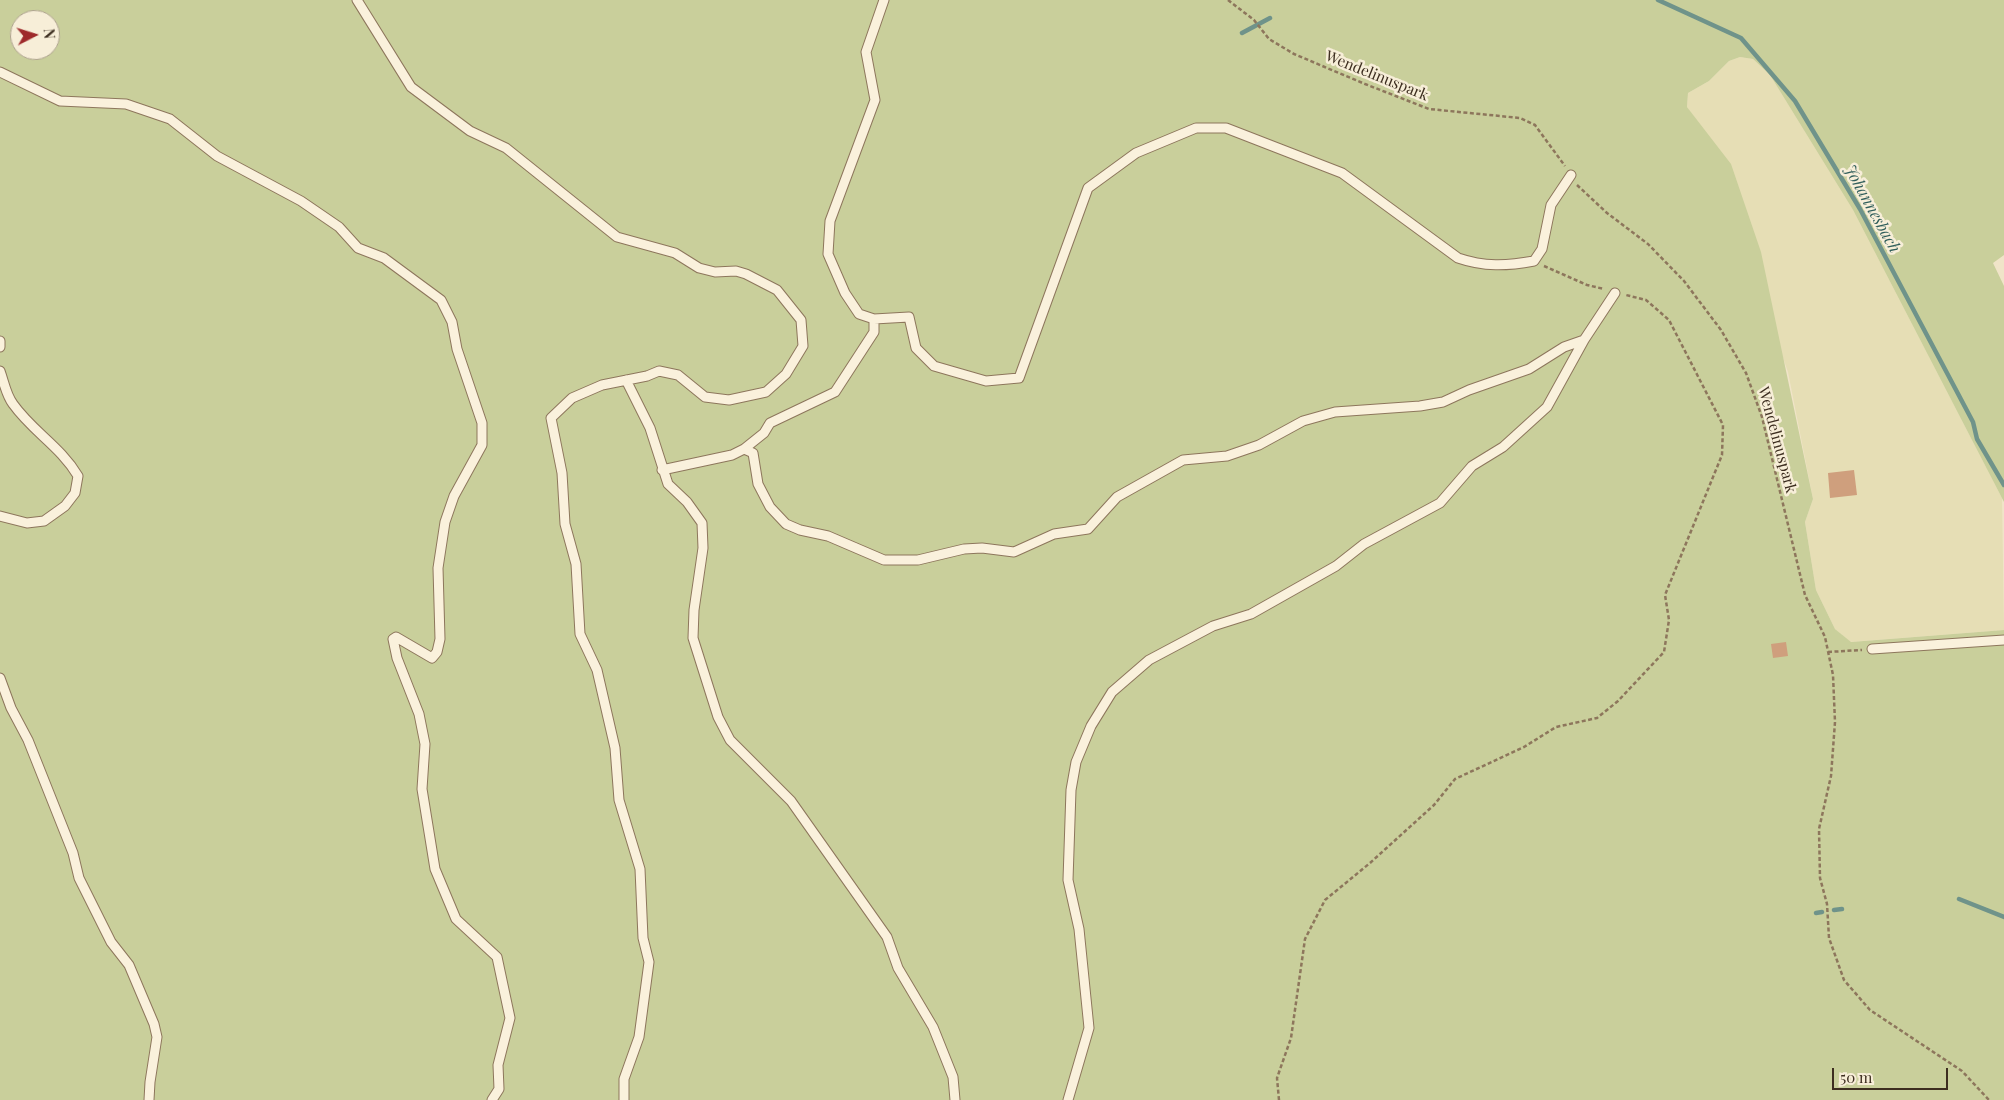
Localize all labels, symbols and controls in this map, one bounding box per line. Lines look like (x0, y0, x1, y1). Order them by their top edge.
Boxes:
north arrow (10, 10, 60, 60)
text: N (40, 28, 59, 40)
street label: Wendelinuspark (1323, 47, 1431, 105)
water label: Johannesbach (1840, 162, 1904, 256)
street label: Wendelinuspark (1754, 385, 1800, 495)
scale bar (1834, 1058, 1950, 1090)
text: 50 m (1840, 1067, 1872, 1087)

